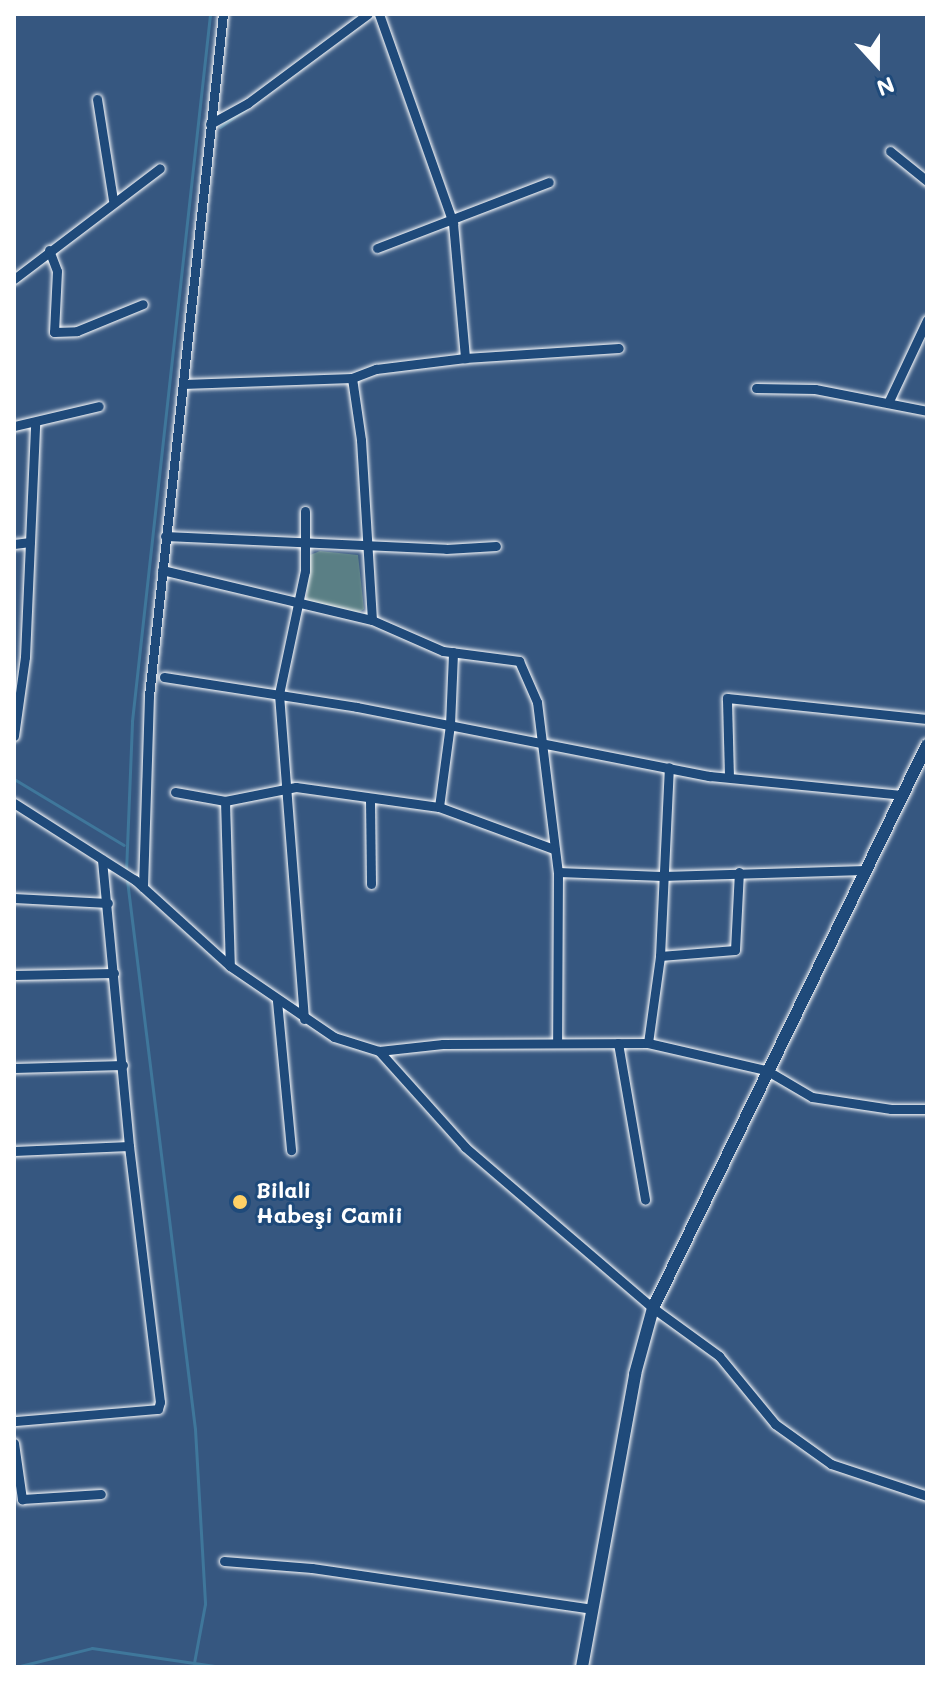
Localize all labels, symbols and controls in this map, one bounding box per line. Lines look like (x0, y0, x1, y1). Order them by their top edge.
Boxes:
north arrow (837, 24, 917, 104)
text: N (873, 70, 899, 103)
place label: Bilali Habeşi Camii (256, 1176, 403, 1228)
marker: Bilali Habeşi Camii (231, 1193, 249, 1211)

